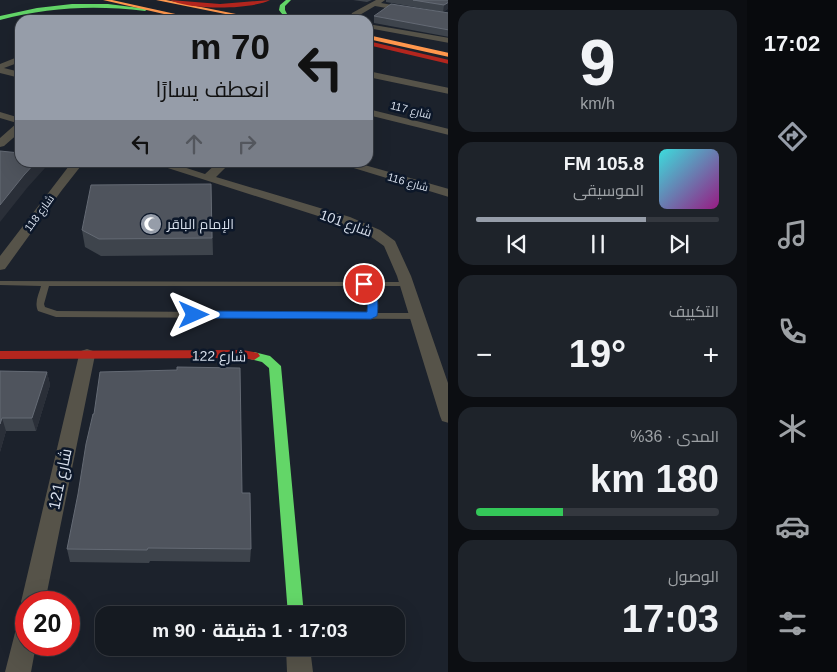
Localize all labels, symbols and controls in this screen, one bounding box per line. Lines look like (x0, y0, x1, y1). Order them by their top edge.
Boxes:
text: 9 (579, 26, 616, 99)
text: 70 m (190, 27, 270, 66)
text: 17:02 (764, 31, 820, 56)
icon: left (288, 35, 353, 100)
text: انعطف يسارًا (155, 77, 270, 102)
text: km/h (580, 95, 615, 112)
street label: شارع 117 (389, 99, 433, 123)
icon: directions (775, 119, 810, 154)
icon: left (127, 130, 155, 158)
icon: ahead (180, 130, 208, 158)
icon: right (233, 130, 261, 158)
text: 105.8 FM (564, 153, 644, 174)
street label: شارع 116 (386, 170, 430, 195)
text: الموسيقى (573, 182, 644, 199)
street label: شارع 118 (22, 193, 58, 235)
street label: شارع 101 (317, 206, 374, 241)
mosque icon: الإمام الباقر (139, 212, 163, 236)
place label: الإمام الباقر (166, 216, 234, 234)
icon: music (775, 217, 810, 252)
icon: previous (503, 230, 531, 258)
icon: pause (584, 230, 612, 258)
icon: next (665, 230, 693, 258)
pin (343, 263, 385, 305)
icon: arrive (350, 270, 378, 298)
position arrow (167, 288, 219, 340)
text: التكييف (669, 303, 719, 320)
icon: phone (775, 314, 810, 349)
text: 19° (569, 333, 626, 375)
text: − (476, 339, 492, 370)
text: + (703, 339, 719, 370)
street label: شارع 122 (192, 348, 246, 365)
icon: climate (775, 411, 810, 446)
text: المدى · 36% (630, 428, 719, 445)
street label: شارع 121 (45, 447, 78, 512)
text: 180 km (590, 458, 719, 500)
icon: car (775, 509, 810, 544)
text: الوصول (668, 568, 719, 585)
speed limit sign: 20 (15, 591, 80, 656)
text: 17:03 (622, 598, 719, 640)
icon: filters (775, 606, 810, 641)
text: 17:03 · 1 دقيقة · 90 m (152, 620, 348, 641)

